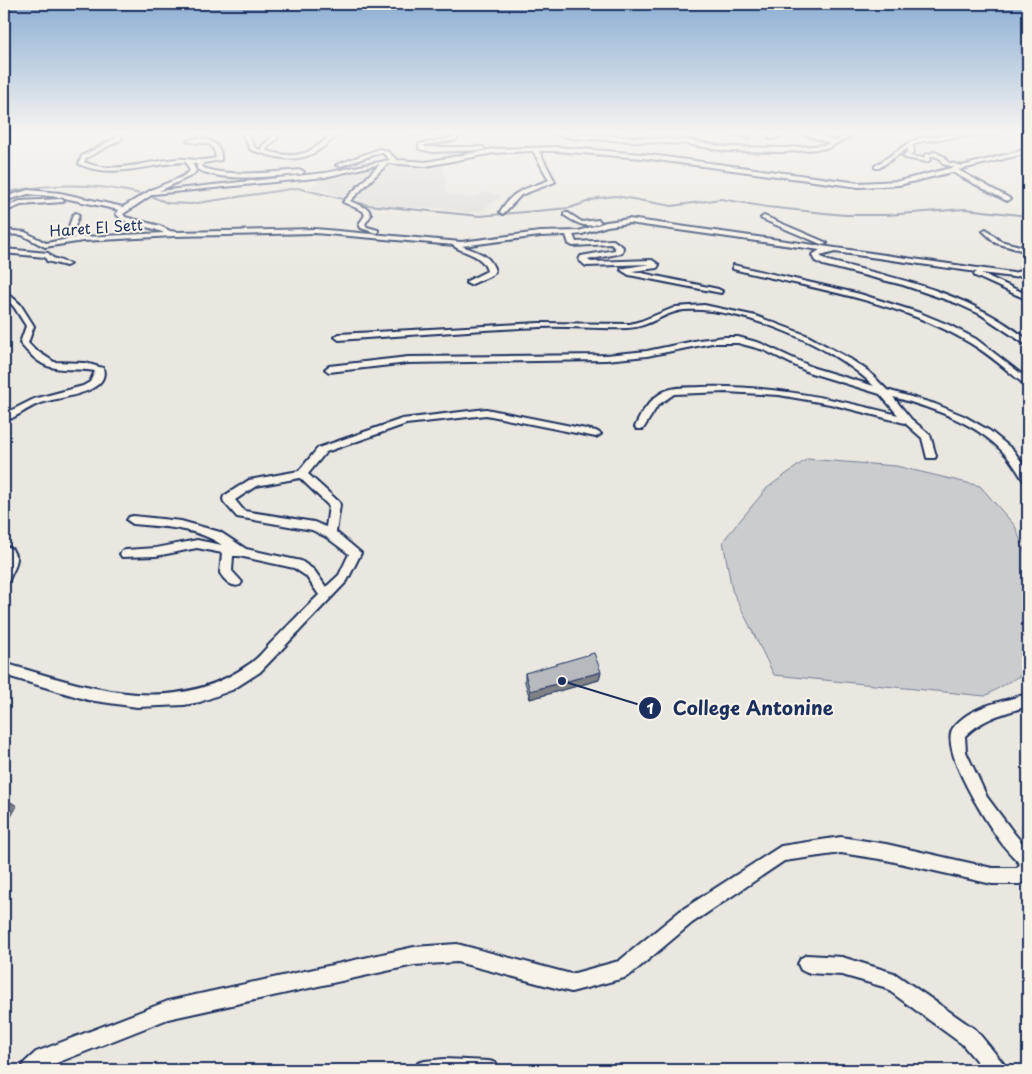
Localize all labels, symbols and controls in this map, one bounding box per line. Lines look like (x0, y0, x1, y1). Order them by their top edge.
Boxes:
street label: Haret EI Sett (48, 212, 144, 242)
callout: College Antonine (637, 691, 844, 725)
text: College Antonine (673, 693, 834, 721)
text: 1 (646, 696, 654, 719)

